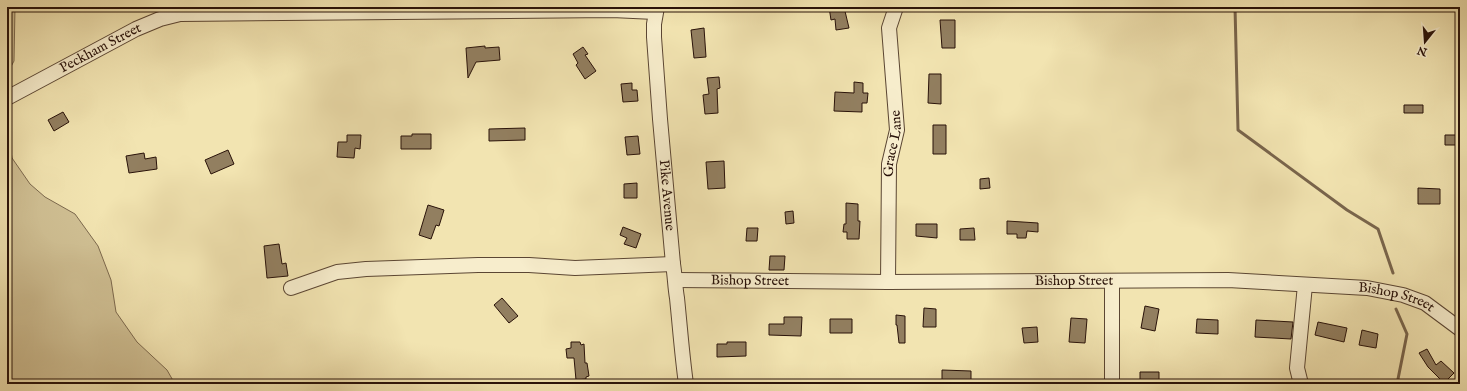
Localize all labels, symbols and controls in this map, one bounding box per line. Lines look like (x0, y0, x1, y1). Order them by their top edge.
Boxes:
street label: Peckham Street (56, 19, 144, 77)
north arrow (1405, 22, 1445, 62)
text: N (1415, 42, 1430, 59)
street label: Grace Lane (880, 109, 906, 177)
street label: Pike Avenue (655, 159, 679, 232)
street label: Bishop Street (711, 271, 789, 290)
street label: Bishop Street (1035, 272, 1113, 290)
street label: Bishop Street (1358, 279, 1438, 316)

